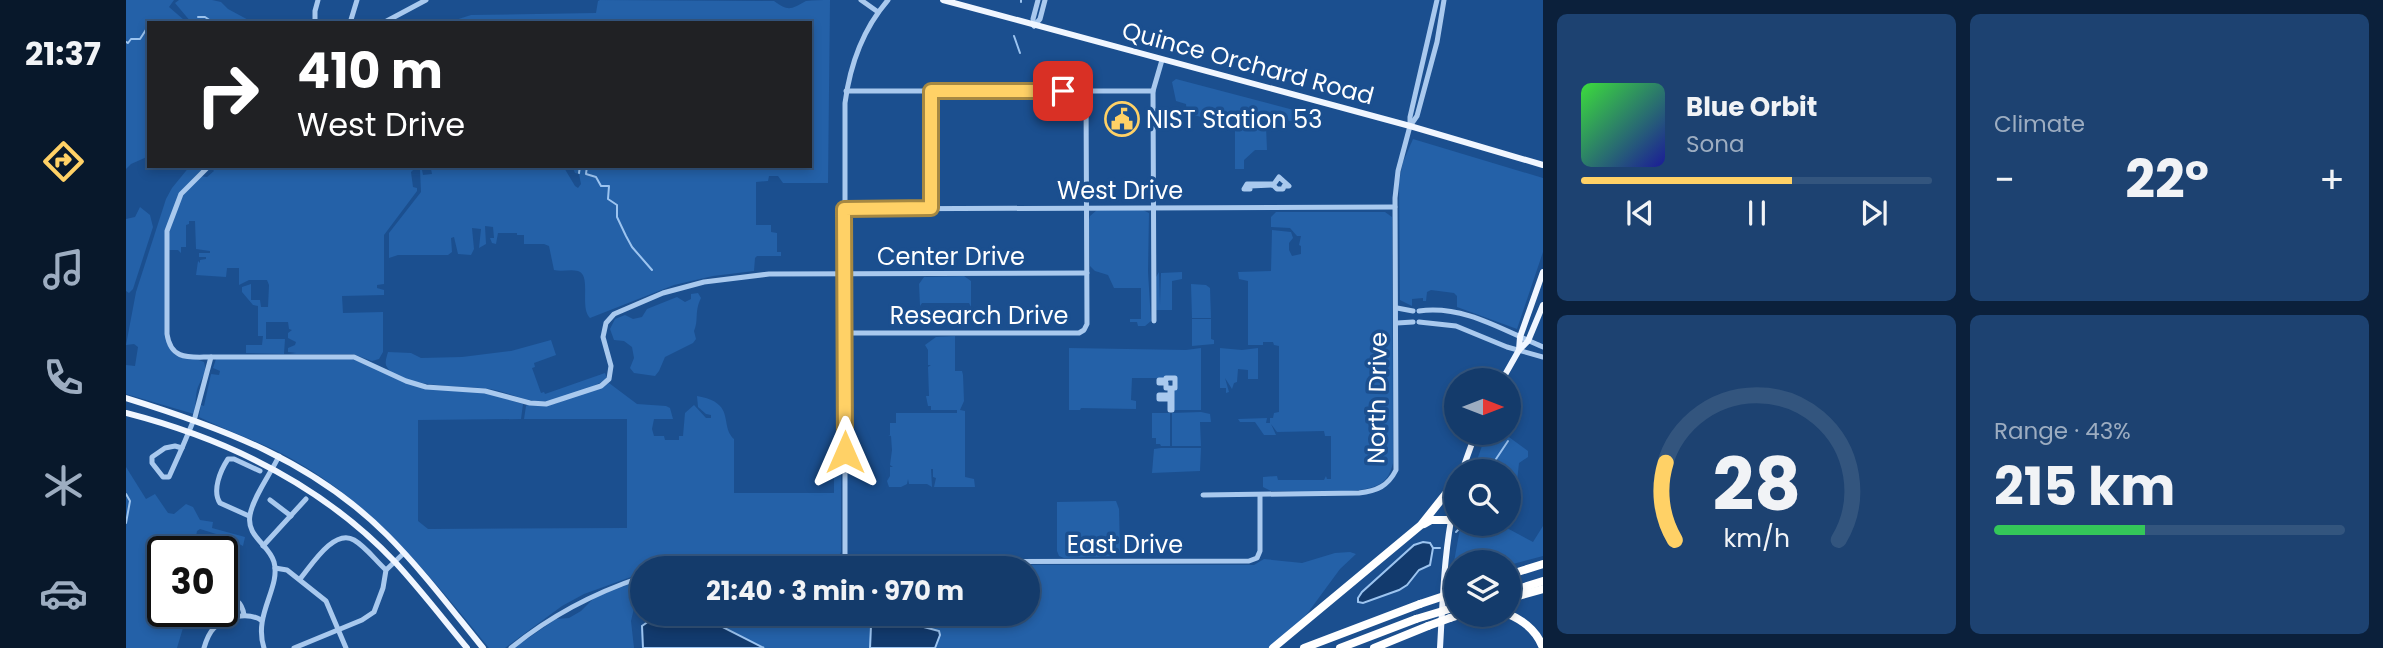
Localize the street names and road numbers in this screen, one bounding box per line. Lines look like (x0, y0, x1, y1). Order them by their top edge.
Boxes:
street label: Quince Orchard Road (1118, 14, 1378, 112)
street label: West Drive (1057, 174, 1183, 207)
street label: Center Drive (877, 240, 1025, 273)
street label: Research Drive (890, 299, 1068, 332)
street label: North Drive (1359, 332, 1395, 464)
street label: East Drive (1067, 528, 1183, 561)

